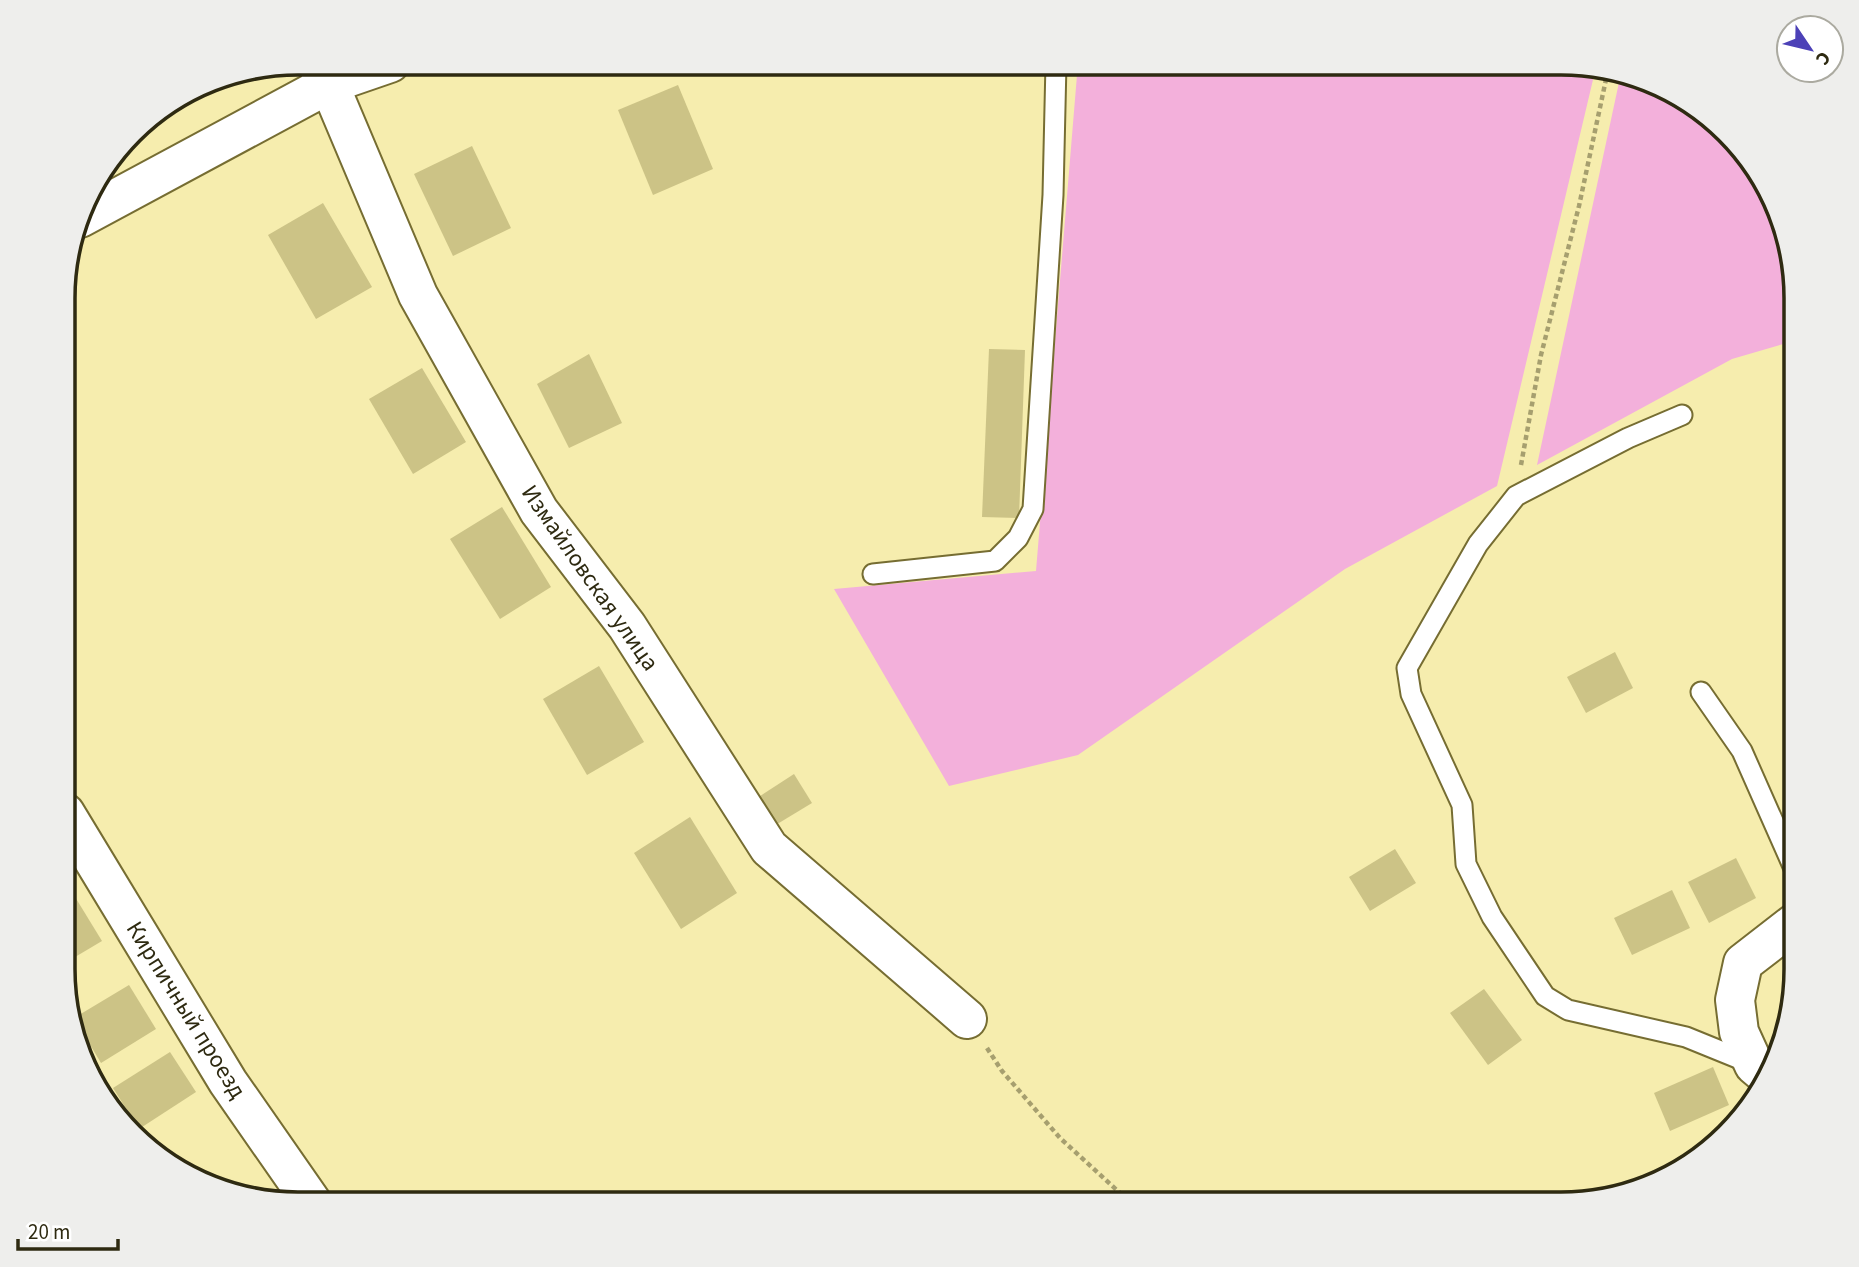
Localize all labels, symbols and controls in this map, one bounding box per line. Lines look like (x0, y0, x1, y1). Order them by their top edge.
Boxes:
north arrow (1775, 14, 1845, 84)
text: С (1808, 46, 1837, 70)
street label: Измайловская улица (512, 478, 668, 678)
street label: Кирпичный проезд (117, 915, 255, 1106)
scale bar (18, 1208, 117, 1252)
text: 20 m (28, 1217, 70, 1247)

